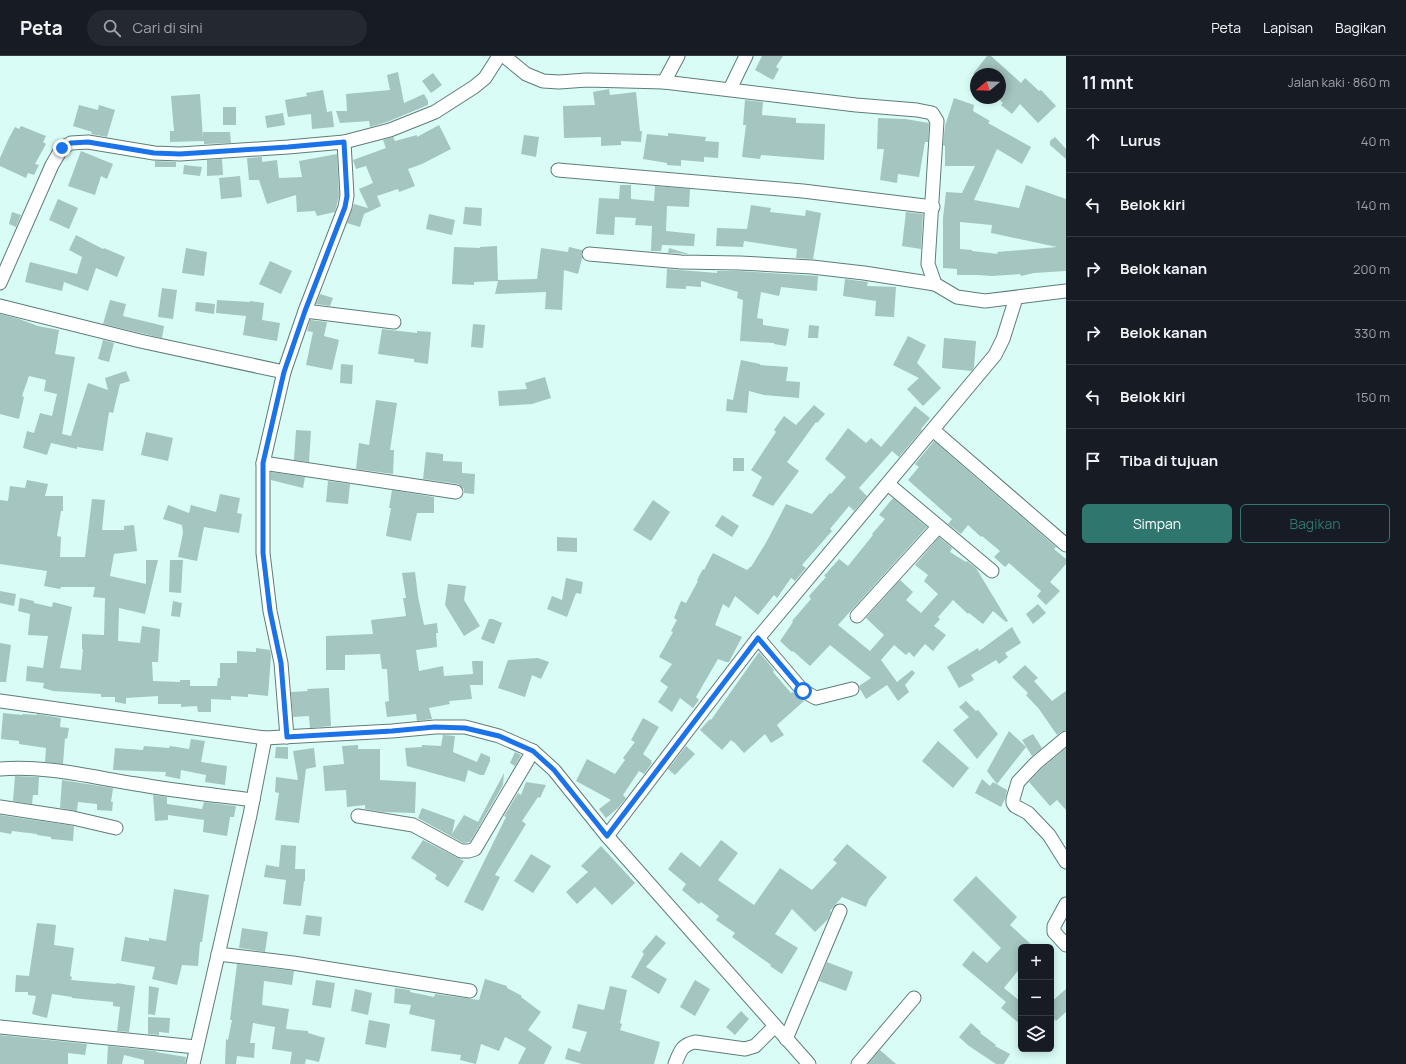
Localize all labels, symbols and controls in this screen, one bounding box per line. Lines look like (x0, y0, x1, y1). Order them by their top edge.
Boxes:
search box (87, 10, 367, 46)
text: Peta (20, 15, 63, 41)
icon: search (101, 17, 123, 39)
text: Cari di sini (133, 17, 203, 38)
text: Peta (1211, 18, 1241, 37)
text: Lapisan (1263, 18, 1313, 37)
text: Bagikan (1335, 18, 1386, 37)
north arrow (970, 68, 1006, 104)
text: 11 mnt (1082, 71, 1134, 94)
text: Jalan kaki · 860 m (1288, 73, 1390, 91)
icon: ahead (1082, 130, 1104, 152)
text: Lurus (1120, 130, 1161, 151)
text: 40 m (1361, 132, 1390, 150)
route end (53, 139, 71, 157)
icon: left (1082, 194, 1104, 216)
text: Belok kiri (1120, 194, 1186, 215)
text: 140 m (1356, 196, 1390, 214)
icon: right (1082, 258, 1104, 280)
text: Belok kanan (1120, 258, 1207, 279)
text: 200 m (1353, 260, 1390, 278)
icon: right (1082, 322, 1104, 344)
text: Belok kanan (1120, 322, 1207, 343)
text: 330 m (1354, 324, 1390, 342)
icon: left (1082, 386, 1104, 408)
text: Belok kiri (1120, 386, 1186, 407)
text: 150 m (1356, 388, 1390, 406)
icon: arrive (1082, 450, 1104, 472)
text: Tiba di tujuan (1120, 450, 1218, 471)
button: Simpan (1082, 504, 1232, 543)
button: Bagikan (1240, 504, 1390, 543)
route start (794, 682, 812, 700)
map controls (1018, 944, 1054, 1052)
button: + (1018, 944, 1054, 980)
button: − (1018, 980, 1054, 1016)
button: layers (1018, 1016, 1054, 1052)

